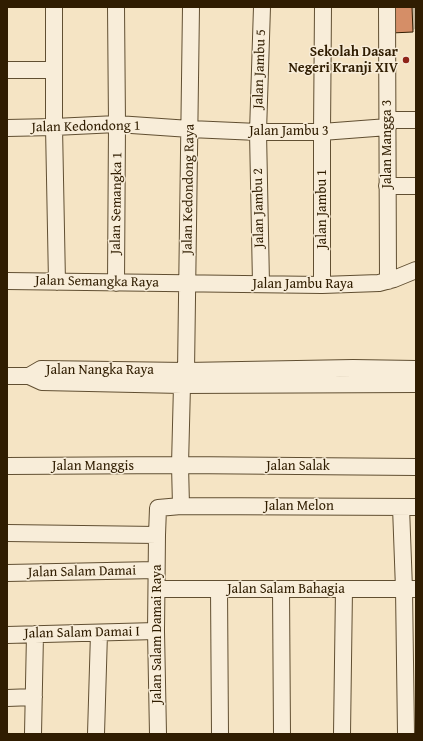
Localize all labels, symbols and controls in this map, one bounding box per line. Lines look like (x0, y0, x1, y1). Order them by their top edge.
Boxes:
street label: Jalan Jambu 5 (250, 29, 270, 109)
place label: Sekolah Dasar Negeri Kranji XIV (288, 44, 398, 76)
marker: Sekolah Dasar Negeri Kranji XIV (401, 55, 411, 65)
street label: Jalan Mangga 3 (379, 100, 395, 188)
street label: Jalan Kedondong 1 (31, 118, 141, 136)
street label: Jalan Jambu 3 (249, 123, 329, 139)
street label: Jalan Kedondong Raya (179, 124, 199, 254)
street label: Jalan Semangka 1 (108, 152, 126, 254)
street label: Jalan Jambu 2 (250, 168, 268, 248)
street label: Jalan Jambu 1 (314, 169, 330, 249)
street label: Jalan Semangka Raya (35, 273, 159, 291)
street label: Jalan Jambu Raya (253, 276, 353, 292)
street label: Jalan Nangka Raya (46, 362, 154, 378)
street label: Jalan Manggis (52, 458, 134, 474)
street label: Jalan Salak (266, 458, 330, 474)
street label: Jalan Melon (264, 498, 334, 514)
street label: Jalan Salam Damai (28, 563, 136, 581)
street label: Jalan Salam Damai Raya (149, 564, 165, 704)
street label: Jalan Salam Bahagia (227, 581, 345, 597)
street label: Jalan Salam Damai I (24, 624, 140, 642)

